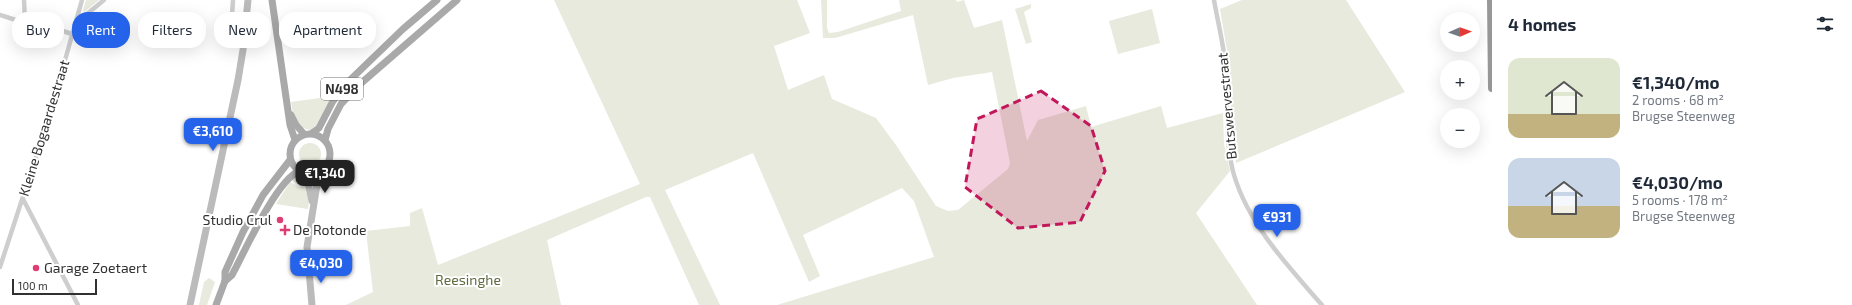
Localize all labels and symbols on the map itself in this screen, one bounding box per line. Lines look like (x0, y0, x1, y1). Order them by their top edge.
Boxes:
north arrow (1440, 12, 1480, 52)
street label: Butswervestraat (1213, 52, 1240, 160)
street label: Kleine Bogaardestraat (15, 58, 72, 198)
road number: N498 (321, 78, 363, 100)
pin: €3,610 (180, 118, 246, 152)
pin: €1,340 (292, 160, 358, 194)
pin: €931 (1253, 204, 1301, 238)
place label: Studio Crul (203, 211, 273, 228)
marker: Studio Crul (275, 215, 285, 225)
place label: De Rotonde (293, 221, 366, 238)
marker: De Rotonde (280, 225, 290, 235)
pin: €4,030 (288, 250, 354, 284)
place label: Garage Zoetaert (44, 259, 147, 276)
marker: Garage Zoetaert (31, 263, 41, 273)
park label: Reesinghe (435, 271, 501, 288)
scale bar (12, 277, 97, 296)

